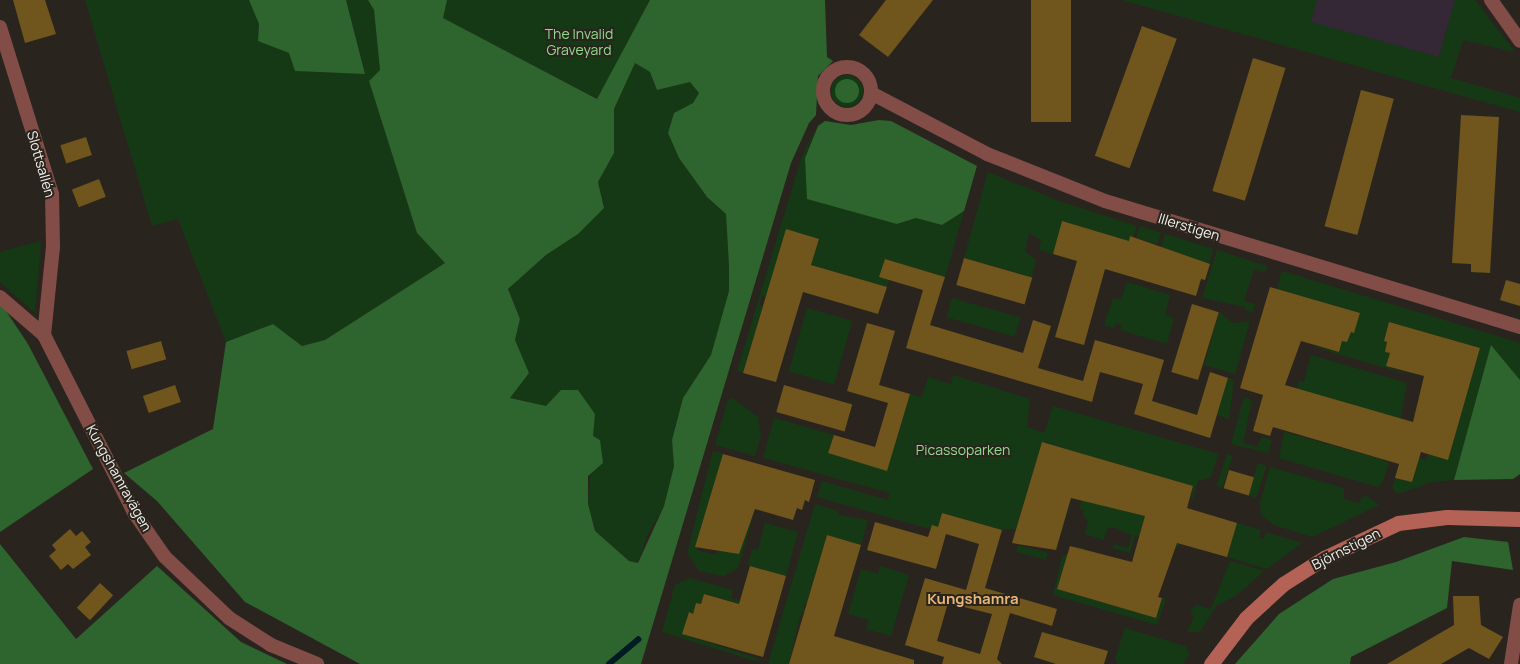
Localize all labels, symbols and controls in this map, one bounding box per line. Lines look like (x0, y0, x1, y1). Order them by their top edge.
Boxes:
park label: The Invalid Graveyard (545, 26, 613, 58)
street label: Slottsallén (23, 129, 59, 199)
street label: Illerstigen (1156, 210, 1222, 244)
street label: Kungshamravägen (83, 422, 155, 534)
park label: Picassoparken (916, 442, 1010, 458)
street label: Björnstigen (1309, 525, 1383, 573)
district label: Kungshamra (927, 590, 1019, 608)

